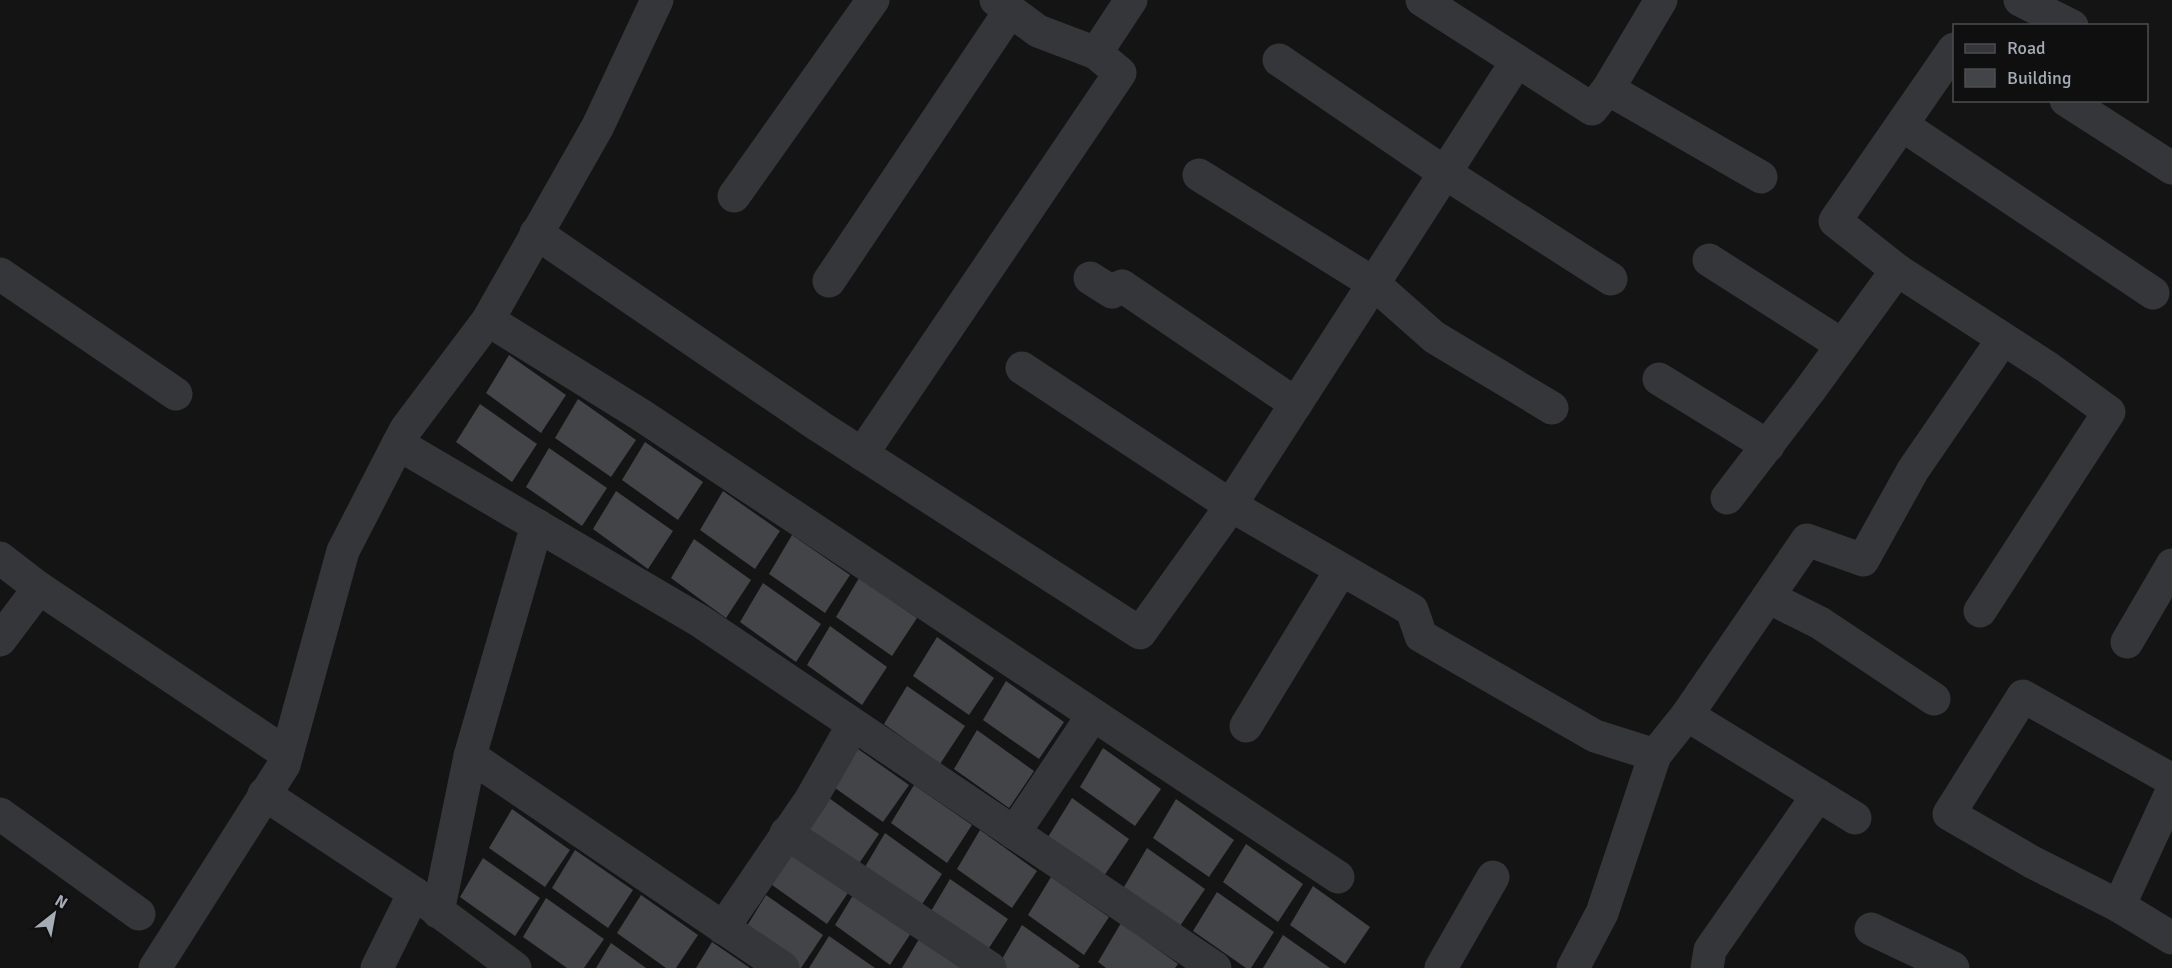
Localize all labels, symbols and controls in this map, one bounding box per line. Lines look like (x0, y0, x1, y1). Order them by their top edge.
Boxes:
legend (1953, 24, 2148, 102)
text: Road (2007, 37, 2046, 59)
text: Building (2007, 67, 2071, 89)
north arrow (24, 884, 84, 944)
text: N (51, 891, 71, 913)

